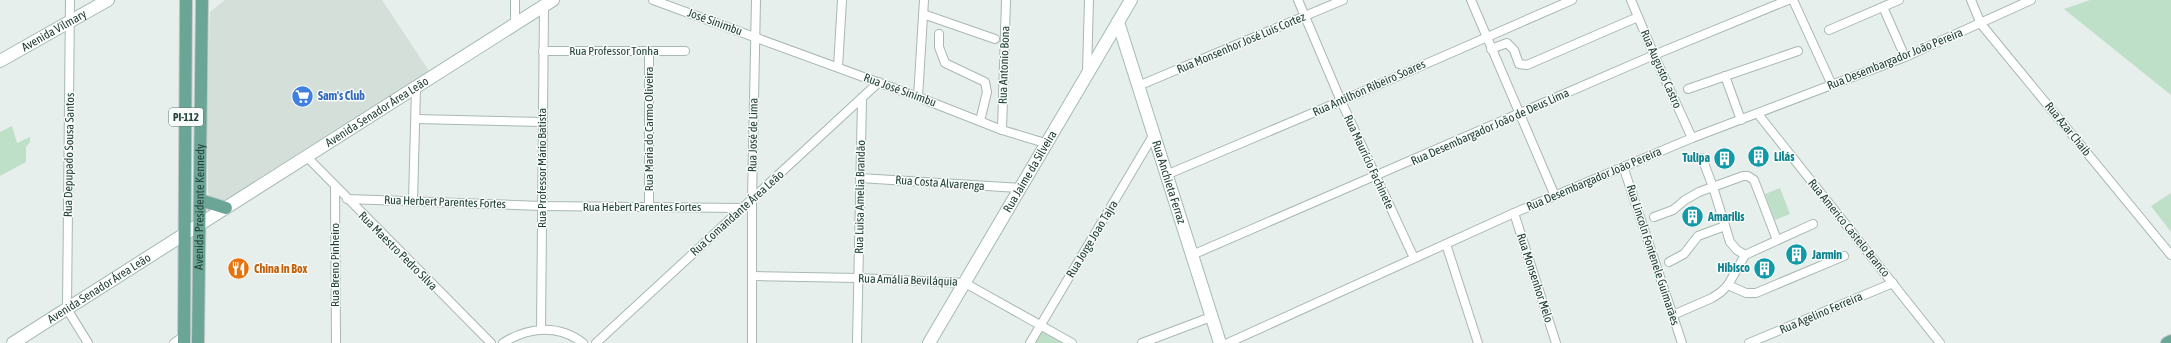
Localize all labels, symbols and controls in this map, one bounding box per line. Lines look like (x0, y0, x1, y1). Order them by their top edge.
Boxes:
street label: José Sinimbu (686, 6, 745, 38)
street label: Avenida Vilmary (19, 7, 89, 54)
street label: Rua Monsenhor José Luis Cortez (1175, 9, 1308, 76)
street label: Rua Desembargador João Pereira (1825, 25, 1965, 93)
street label: Rua Antonio Bona (996, 26, 1012, 104)
street label: Rua Augusto Castro (1637, 28, 1685, 111)
street label: Rua Professor Tonha (569, 44, 659, 58)
street label: Rua Antilhon Ribeiro Soares (1310, 57, 1428, 119)
street label: Rua Maria do Carmo Oliveira (642, 67, 656, 191)
street label: Rua José Sinimbu (862, 70, 938, 110)
street label: Avenida Senador Área Leão (323, 74, 431, 150)
supermarket icon: Sam's Club (289, 83, 315, 109)
street label: Rua Desembargador João de Deus Lima (1409, 86, 1571, 168)
place label: Sam's Club (318, 89, 365, 103)
street label: Rua Depupado Sousa Santos (61, 93, 77, 217)
street label: Rua José de Lima (745, 98, 761, 172)
street label: Rua Azar Chaib (2042, 99, 2094, 159)
road number: PI-112 (169, 108, 203, 126)
street label: Rua Professor Mário Batista (535, 108, 549, 228)
street label: Rua Maurício Fachinete (1341, 113, 1397, 211)
street label: Rua Jaime da Silveira (1000, 128, 1060, 215)
street label: Rua Luisa Amelia Brandão (852, 139, 868, 254)
street label: Rua Anchieta Ferraz (1149, 139, 1189, 226)
street label: Avenida Presidente Kennedy (192, 144, 207, 270)
street label: Rua Desembargador João Pereira (1524, 144, 1664, 214)
building icon: Lilás (1745, 144, 1771, 170)
building icon: Tulipa (1712, 145, 1738, 171)
place label: Lilás (1774, 150, 1795, 164)
place label: Tulipa (1682, 151, 1710, 165)
street label: Rua Comandante Área Leão (687, 167, 787, 259)
street label: Rua Costa Alvarenga (895, 173, 985, 193)
street label: Rua Americo Castelo Branco (1805, 176, 1893, 280)
street label: Rua Lincoln Fontenele Guimarães (1624, 183, 1682, 327)
street label: Rua Herbert Parentes Fortes (384, 193, 506, 211)
street label: Rua Jorge Joao Tajra (1063, 198, 1121, 280)
street label: Rua Hebert Parentes Fortes (583, 200, 701, 214)
building icon: Amarilis (1679, 204, 1705, 230)
street label: Rua Maestro Pedro Silva (356, 209, 440, 293)
place label: Amarilis (1707, 210, 1745, 224)
street label: Rua Breno Pinheiro (328, 223, 342, 307)
street label: Rua Monsenhor Melo (1514, 232, 1556, 325)
building icon: Jarmin (1784, 242, 1810, 268)
place label: Jarmin (1811, 248, 1842, 262)
street label: Avenida Senador Área Leão (45, 250, 154, 326)
building icon: Hibisco (1752, 255, 1778, 281)
restaurant icon: China in Box (226, 256, 252, 282)
place label: Hibisco (1718, 261, 1750, 275)
place label: China in Box (254, 262, 307, 276)
street label: Rua Amália Beviláquia (858, 271, 958, 289)
street label: Rua Agelino Ferreira (1778, 289, 1864, 337)

